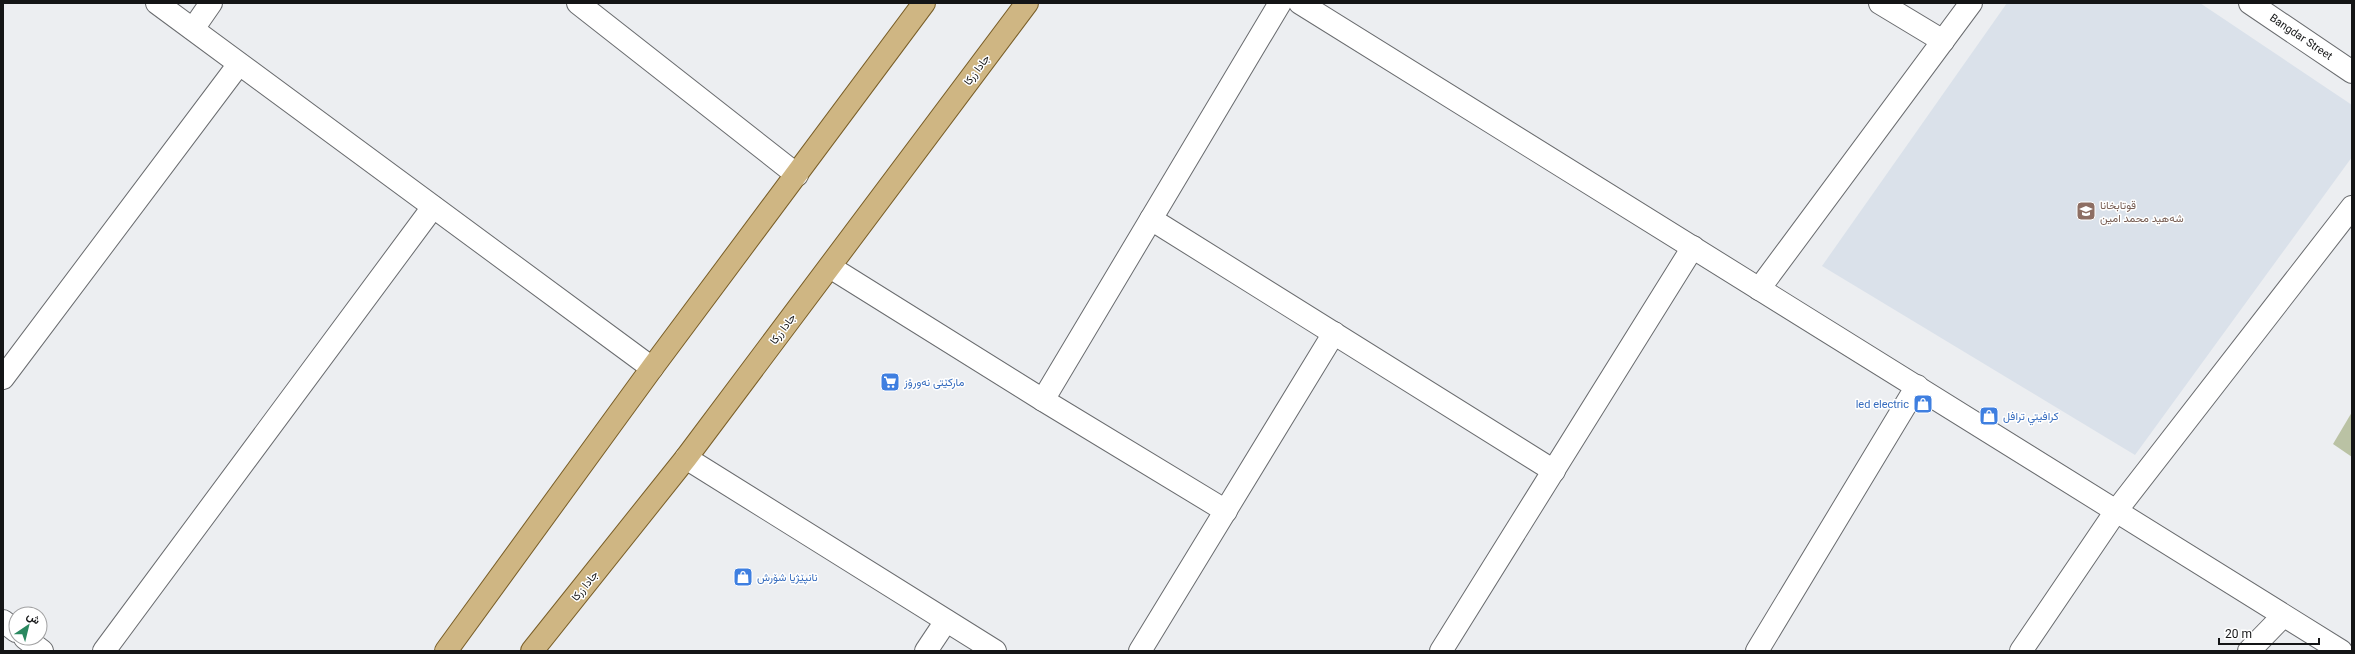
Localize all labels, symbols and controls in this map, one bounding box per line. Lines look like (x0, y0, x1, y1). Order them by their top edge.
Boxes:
street label: Bangdar Street (2267, 11, 2335, 63)
street label: جادا زرکا (961, 52, 993, 88)
place label: قوتابخانا شەهید محمد امین (2100, 199, 2184, 225)
school or university icon: قوتابخانا شەهید محمد امین (2075, 200, 2097, 222)
street label: جادا زرکا (767, 311, 799, 347)
supermarket icon: مارکێتی نەورۆز (879, 371, 901, 393)
place label: مارکێتی نەورۆز (903, 376, 964, 389)
shop icon: led electric (1912, 393, 1934, 415)
place label: led electric (1856, 398, 1909, 411)
shop icon: كرافيتي ترافل (1978, 405, 2000, 427)
place label: كرافيتي ترافل (2003, 410, 2059, 426)
shop icon: نانپێژیا شۆرش (732, 566, 754, 588)
street label: جادا زرکا (569, 568, 601, 604)
place label: نانپێژیا شۆرش (757, 571, 818, 585)
north arrow (8, 606, 48, 646)
text: ش (24, 609, 43, 627)
scale bar (2219, 620, 2319, 646)
text: 20 m (2225, 627, 2252, 641)

